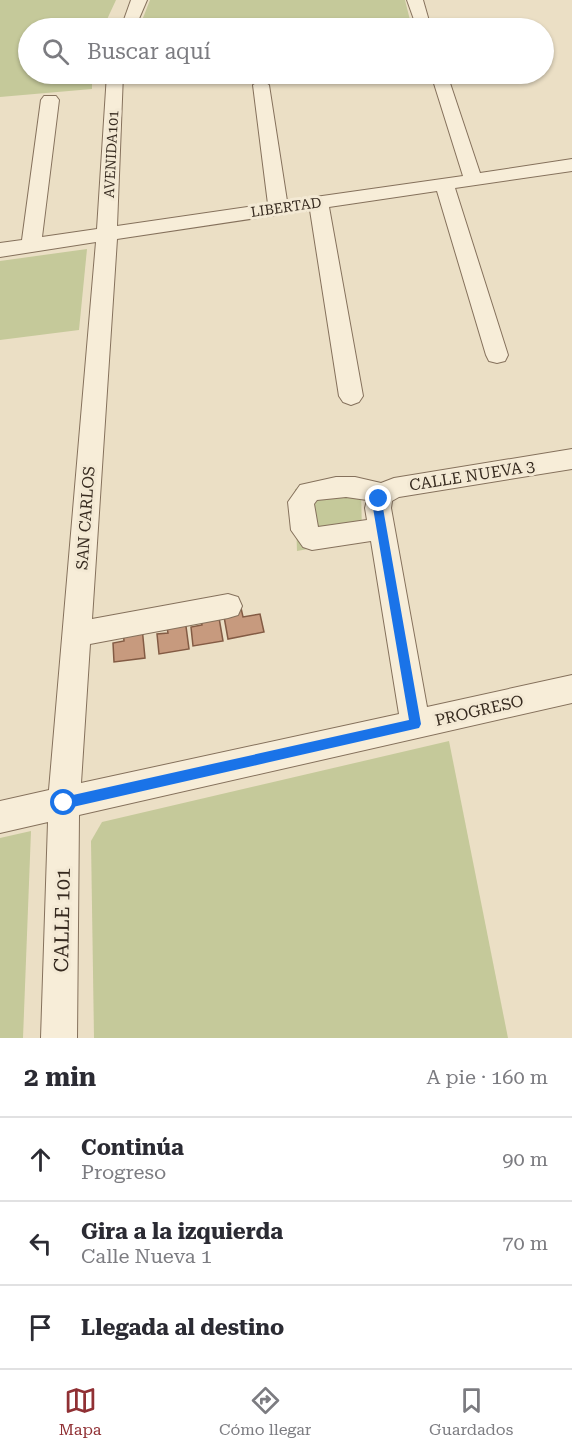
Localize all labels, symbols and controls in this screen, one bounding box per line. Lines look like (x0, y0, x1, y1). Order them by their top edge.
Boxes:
search box (18, 18, 554, 84)
icon: search (39, 35, 72, 68)
text: Buscar aquí (87, 39, 211, 64)
street label: AVENIDA101 (101, 109, 121, 198)
street label: LIBERTAD (250, 194, 323, 220)
street label: CALLE NUEVA 3 (408, 456, 536, 495)
street label: SAN CARLOS (72, 465, 99, 571)
route end (365, 485, 391, 511)
street label: PROGRESO (433, 691, 525, 730)
route start (50, 789, 76, 815)
street label: CALLE 101 (49, 868, 75, 972)
text: 2 min (24, 1062, 96, 1092)
text: A pie · 160 m (426, 1065, 548, 1089)
text: Continúa (81, 1135, 184, 1160)
icon: ahead (24, 1143, 57, 1176)
text: 90 m (502, 1147, 548, 1171)
text: Progreso (81, 1160, 166, 1184)
text: Gira a la izquierda (81, 1219, 283, 1244)
icon: left (24, 1227, 57, 1260)
text: 70 m (502, 1231, 548, 1255)
text: Calle Nueva 1 (81, 1244, 212, 1268)
icon: arrive (24, 1311, 57, 1344)
text: Llegada al destino (81, 1315, 284, 1340)
tab: Mapa (59, 1384, 101, 1439)
tab: Cómo llegar (219, 1384, 311, 1439)
tab: Guardados (429, 1384, 513, 1439)

